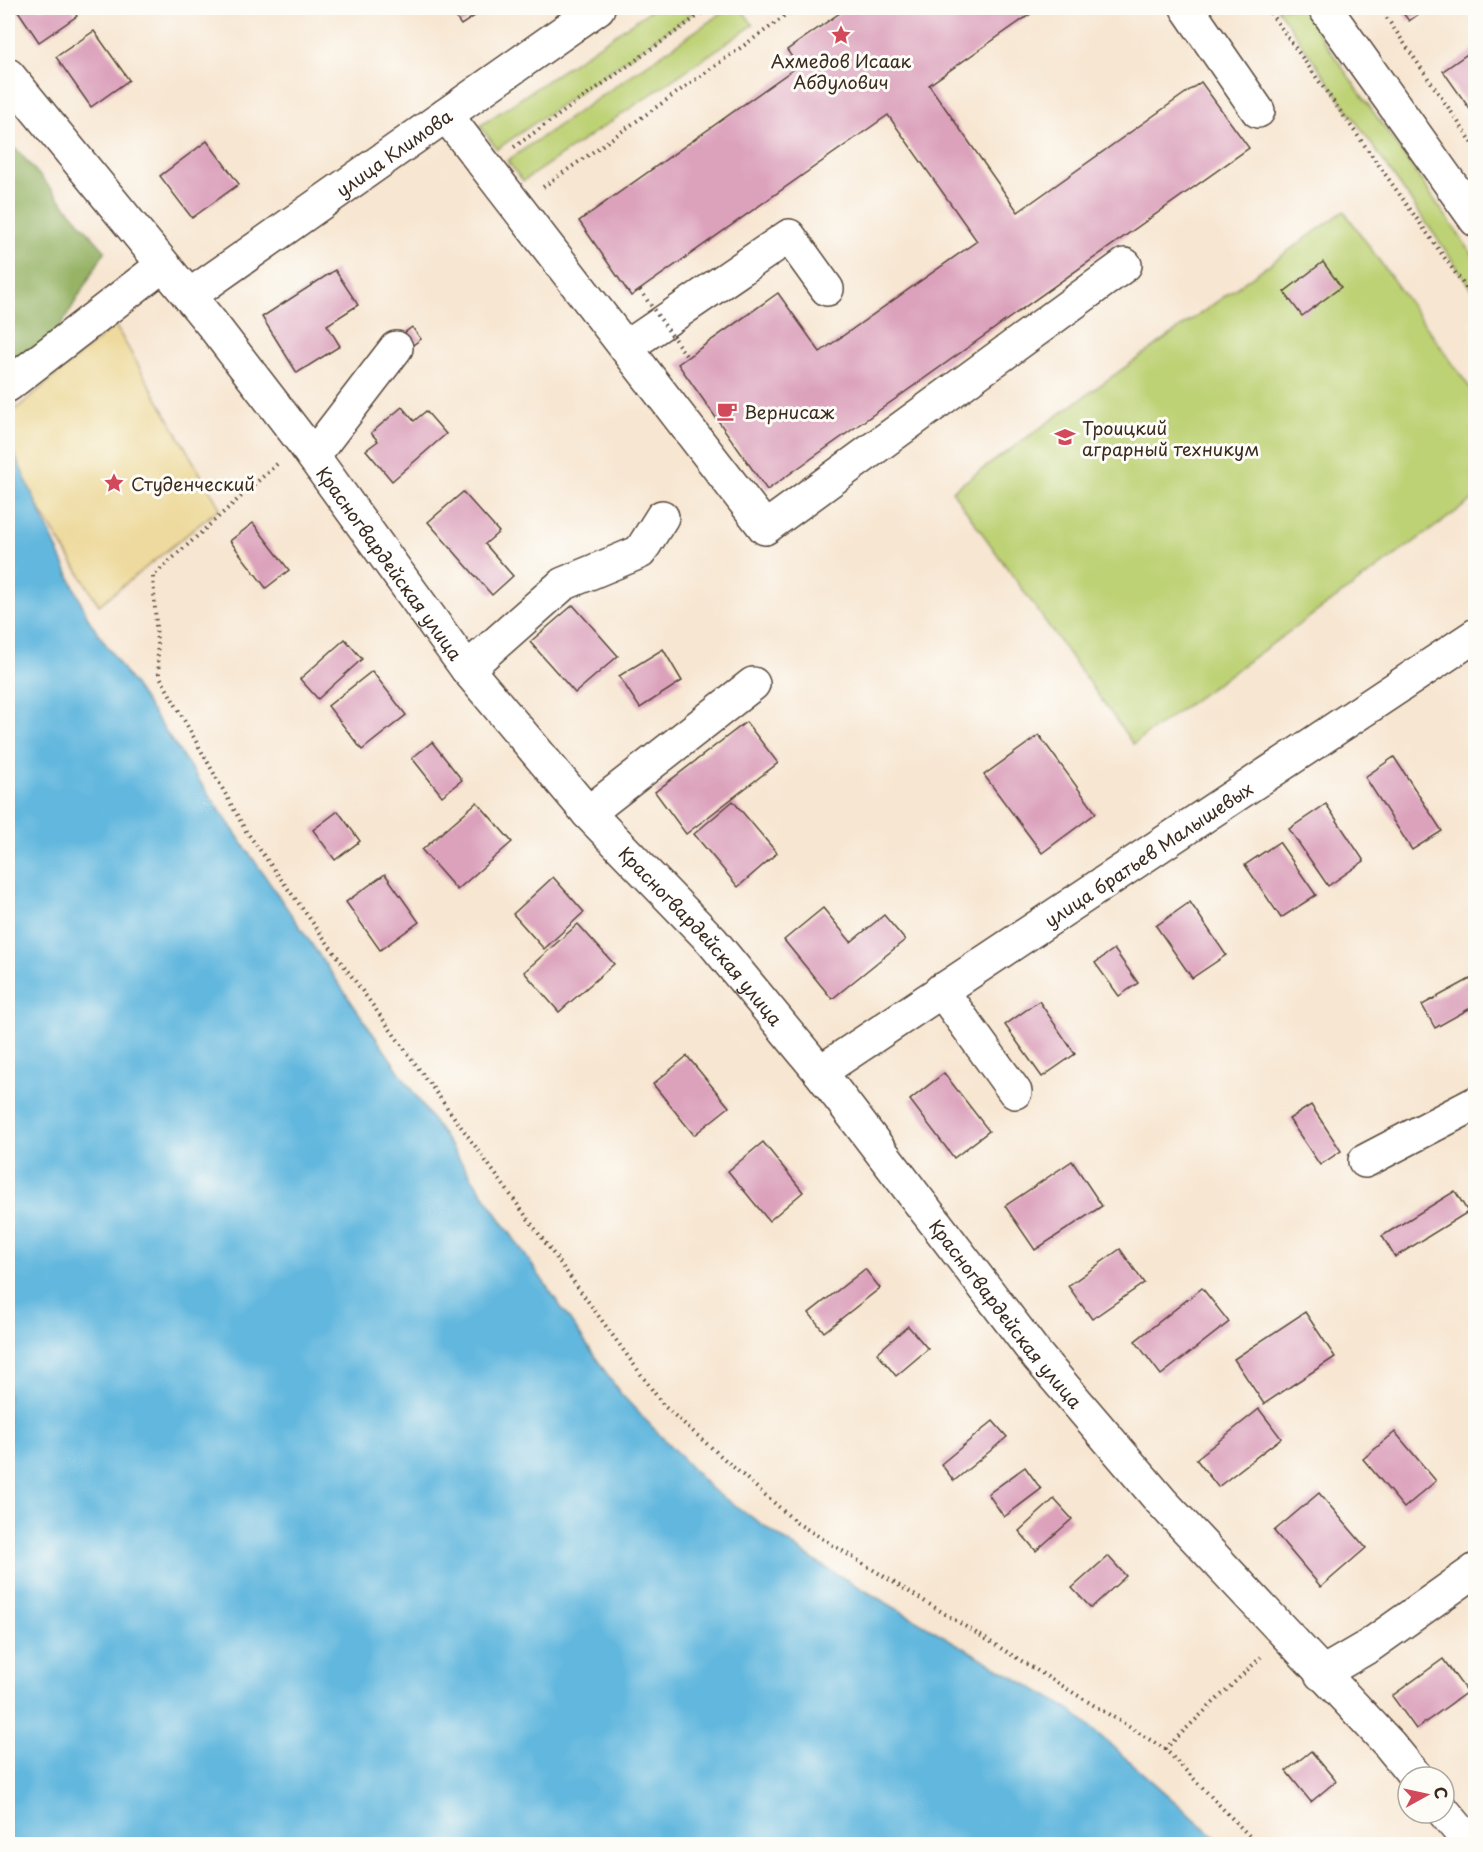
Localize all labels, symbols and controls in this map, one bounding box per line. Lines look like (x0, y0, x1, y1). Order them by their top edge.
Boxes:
place icon: Ахмедов Исаак Абдулович (829, 23, 853, 47)
place label: Ахмедов Исаак Абдулович (771, 47, 912, 95)
street label: улица Климова (330, 101, 458, 202)
place label: Вернисаж (744, 398, 835, 425)
cafe icon: Вернисаж (715, 399, 739, 423)
place label: Троицкий аграрный техникум (1082, 414, 1259, 462)
school or university icon: Троицкий аграрный техникум (1053, 425, 1077, 449)
street label: Красногвардейская улица (311, 460, 470, 666)
place label: Студенческий (131, 470, 255, 497)
place icon: Студенческий (102, 471, 126, 495)
street label: улица братьев Малышевых (1038, 774, 1258, 933)
street label: Красногвардейская улица (613, 840, 790, 1031)
street label: Красногвардейская улица (924, 1213, 1090, 1414)
north arrow (1396, 1765, 1456, 1825)
text: С (1429, 1785, 1455, 1800)

